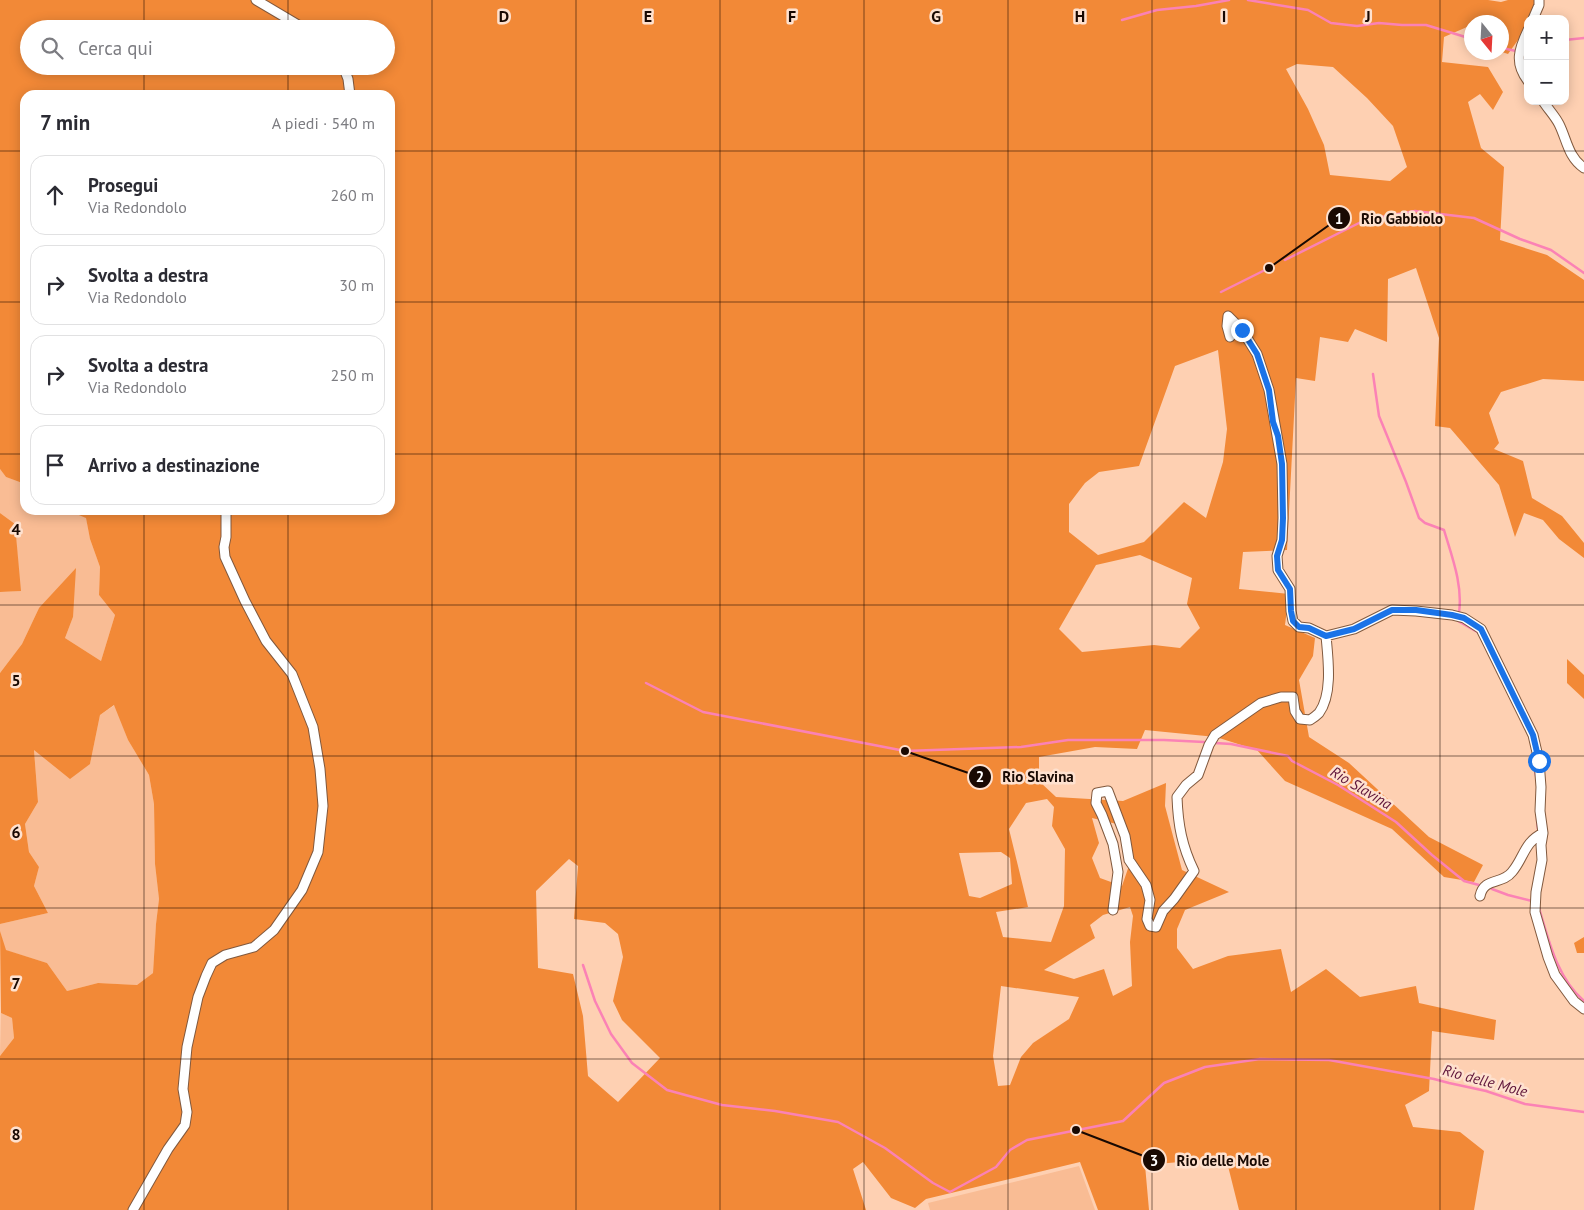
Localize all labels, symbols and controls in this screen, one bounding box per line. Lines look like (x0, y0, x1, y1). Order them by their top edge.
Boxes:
text: D (499, 6, 509, 26)
text: E (644, 6, 652, 26)
text: F (788, 6, 796, 26)
text: G (931, 6, 941, 26)
text: H (1075, 6, 1085, 26)
text: I (1222, 6, 1226, 26)
text: J (1364, 6, 1371, 26)
north arrow (1464, 15, 1509, 60)
map controls (1524, 15, 1569, 105)
button: + (1524, 15, 1569, 60)
search box (20, 20, 395, 75)
icon: search (38, 34, 66, 62)
text: Cerca qui (78, 36, 153, 60)
button: − (1524, 60, 1569, 105)
text: 7 min (40, 109, 90, 136)
text: A piedi · 540 m (272, 113, 375, 133)
text: Prosegui (88, 173, 158, 197)
icon: ahead (41, 181, 69, 209)
text: 260 m (331, 185, 374, 205)
text: Via Redondolo (88, 197, 187, 217)
callout: Rio Gabbiolo (1326, 203, 1453, 233)
text: 1 (1335, 209, 1343, 228)
text: Rio Gabbiolo (1361, 209, 1443, 228)
text: Svolta a destra (88, 263, 209, 287)
icon: right (41, 271, 69, 299)
text: 30 m (339, 275, 374, 295)
text: Via Redondolo (88, 287, 187, 307)
route end (1231, 319, 1254, 342)
text: Svolta a destra (88, 353, 209, 377)
icon: right (41, 361, 69, 389)
text: 250 m (331, 365, 374, 385)
text: Via Redondolo (88, 377, 187, 397)
icon: arrive (41, 451, 69, 479)
text: Arrivo a destinazione (88, 453, 260, 477)
text: 4 (11, 519, 21, 539)
text: 5 (11, 670, 21, 690)
route start (1528, 750, 1551, 773)
callout: Rio Slavina (967, 762, 1084, 792)
water label: Rio Slavina (1327, 762, 1396, 814)
text: 2 (976, 767, 984, 786)
text: Rio Slavina (1002, 767, 1074, 786)
text: 6 (11, 822, 21, 842)
text: 7 (11, 973, 21, 993)
water label: Rio delle Mole (1441, 1060, 1530, 1101)
text: 8 (11, 1124, 21, 1144)
callout: Rio delle Mole (1142, 1145, 1280, 1175)
text: 3 (1150, 1151, 1158, 1170)
text: Rio delle Mole (1177, 1151, 1270, 1170)

